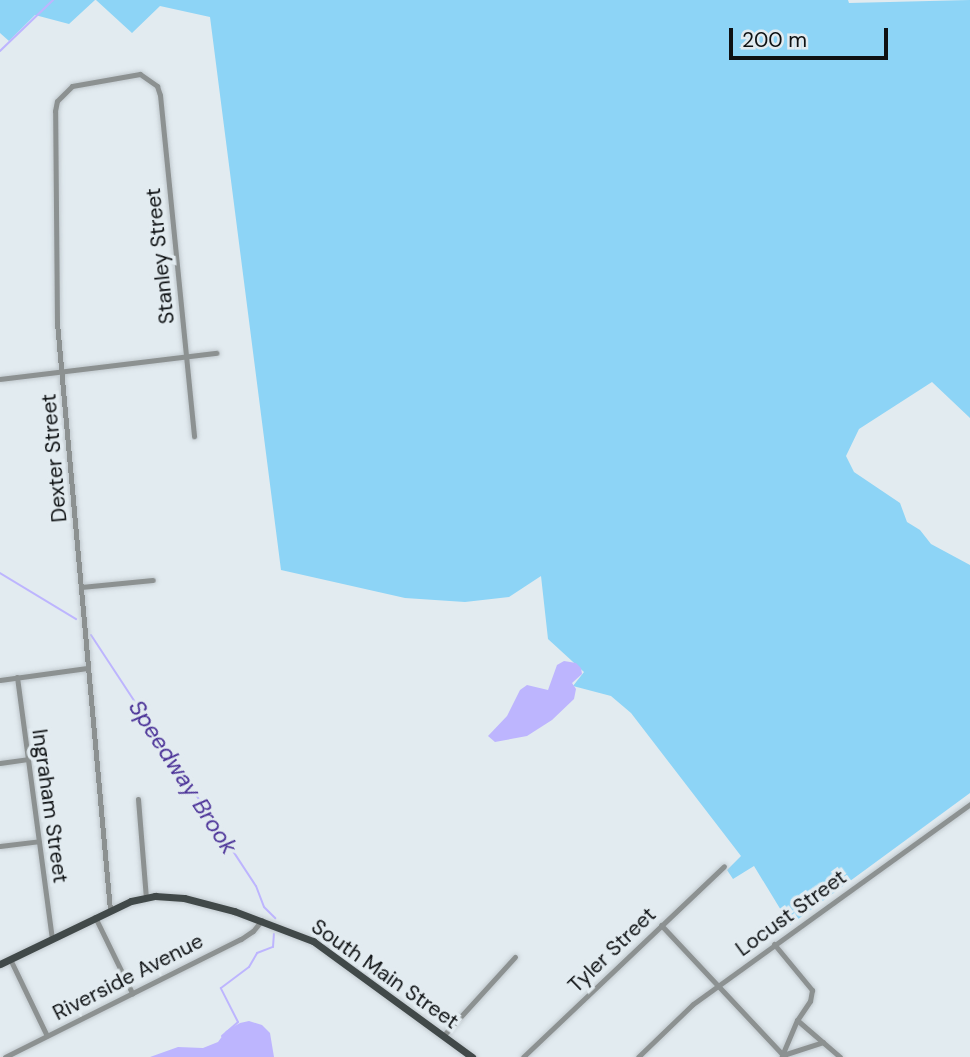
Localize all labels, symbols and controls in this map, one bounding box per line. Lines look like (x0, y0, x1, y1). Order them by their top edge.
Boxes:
scale bar (732, 14, 891, 58)
text: 200 m (742, 26, 807, 54)
street label: Stanley Street (140, 187, 180, 325)
street label: Dexter Street (36, 393, 72, 523)
water label: Speedway Brook (123, 695, 243, 859)
street label: Ingraham Street (27, 727, 73, 885)
street label: Locust Street (731, 864, 851, 962)
street label: Tyler Street (563, 902, 661, 998)
street label: South Main Street (307, 914, 463, 1034)
street label: Riverside Avenue (49, 928, 207, 1026)

